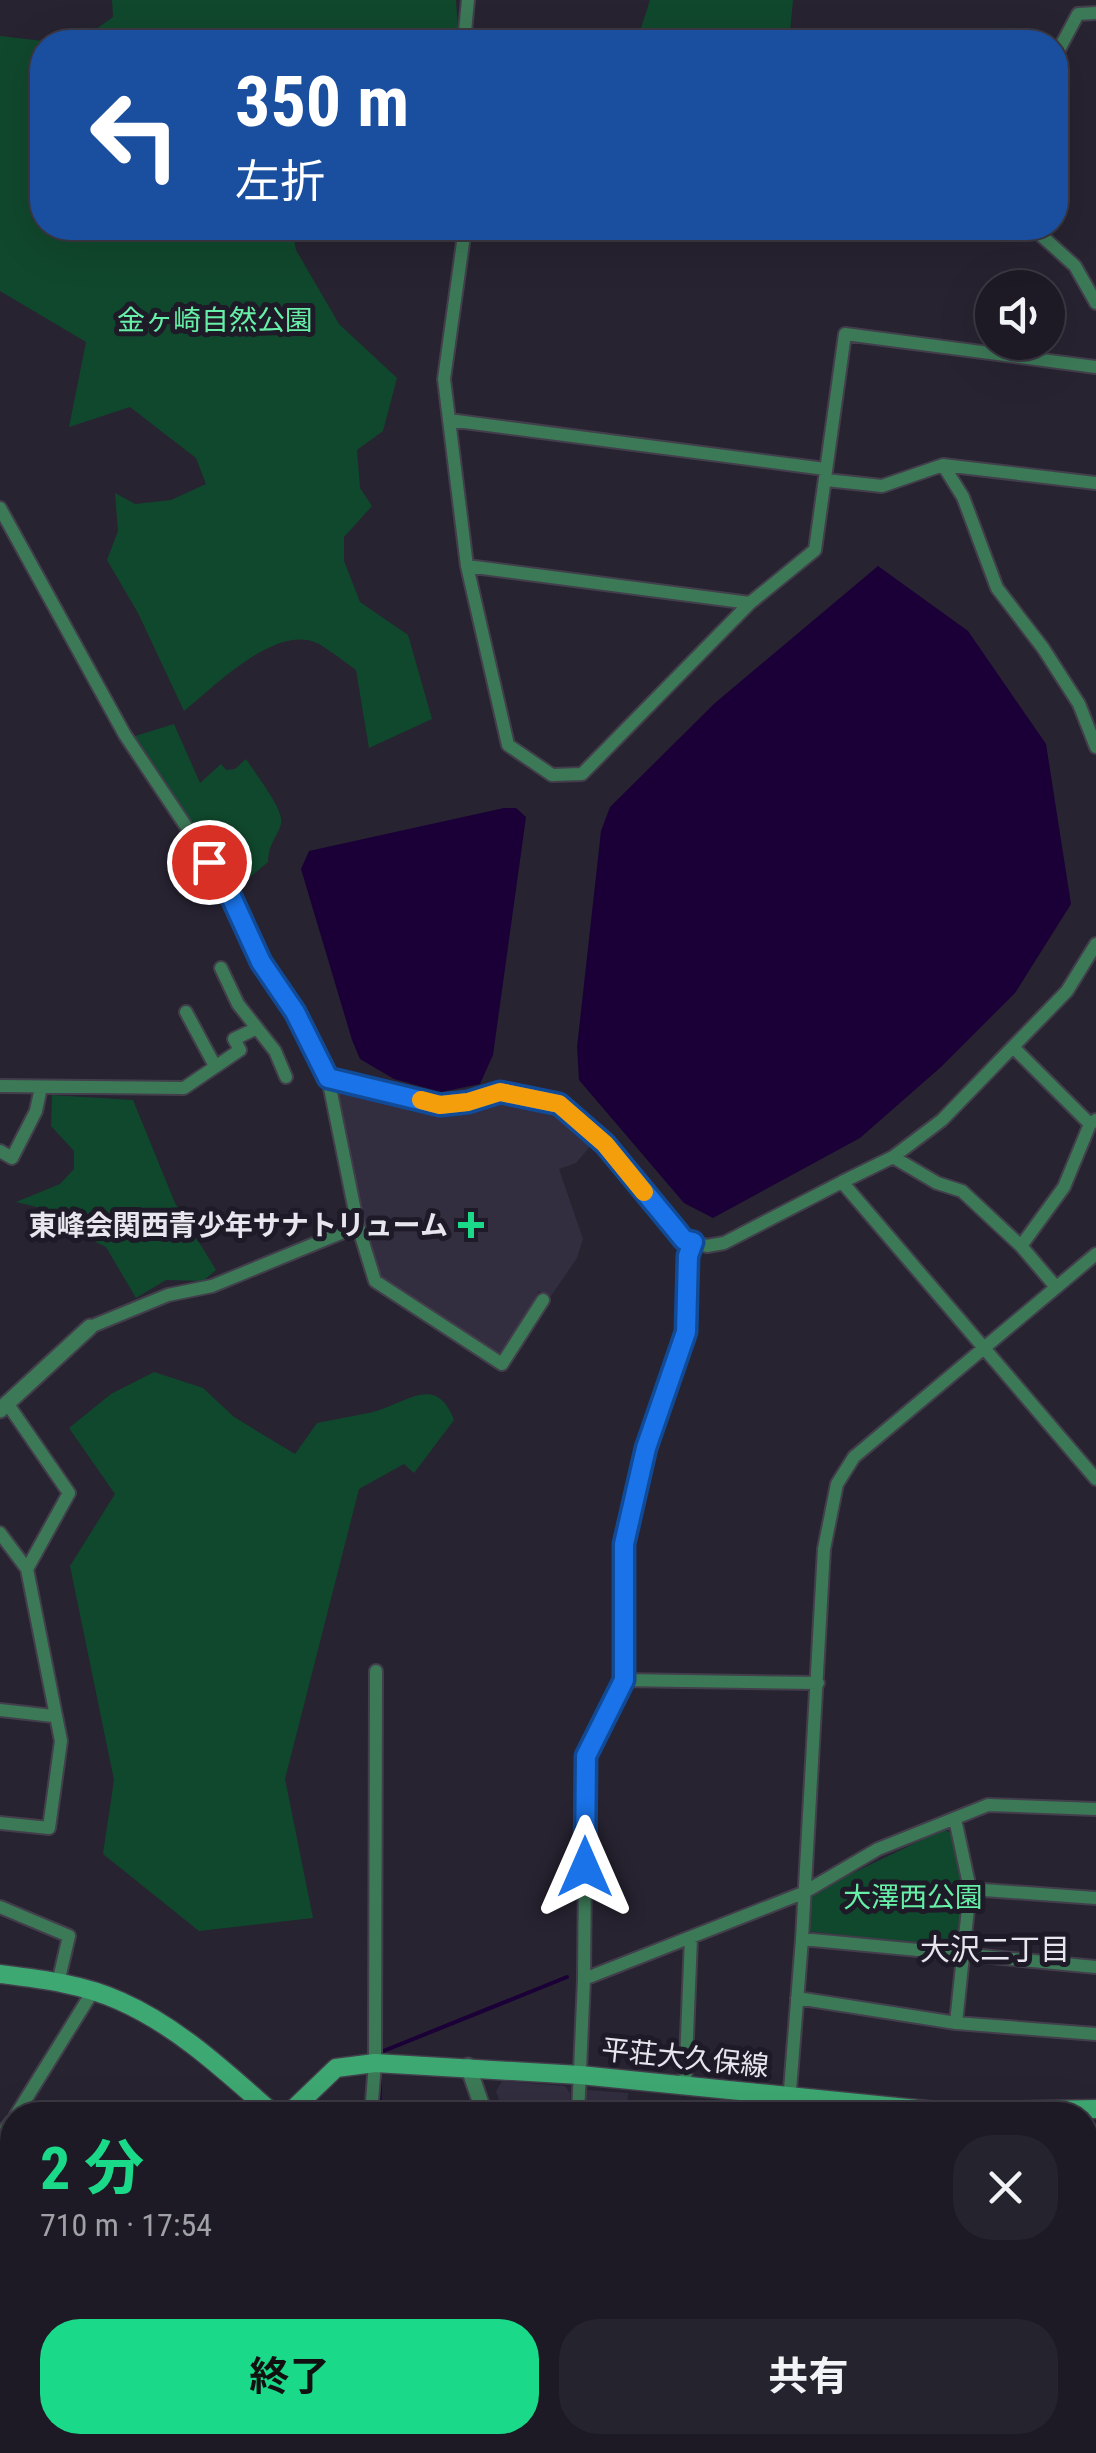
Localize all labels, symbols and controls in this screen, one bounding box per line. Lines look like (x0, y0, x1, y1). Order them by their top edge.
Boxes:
text: 350 m (235, 61, 409, 143)
icon: left (70, 70, 200, 200)
text: 左折 (235, 155, 325, 208)
map controls (975, 270, 1065, 360)
button: sound (975, 270, 1065, 360)
park label: 金ヶ崎自然公園 (117, 304, 313, 337)
pin (167, 820, 252, 905)
icon: arrive (182, 835, 237, 890)
place label: 東峰会関西青少年サナトリューム (29, 1209, 448, 1242)
marker: 東峰会関西青少年サナトリューム (458, 1212, 484, 1238)
position arrow (533, 1815, 637, 1919)
park label: 大澤西公園 (843, 1881, 983, 1914)
district label: 大沢二丁目 (920, 1932, 1070, 1967)
street label: 平荘大久保線 (600, 2033, 770, 2083)
text: 2 分 (40, 2133, 144, 2204)
button: close (953, 2135, 1058, 2240)
text: 710 m · 17:54 (40, 2206, 212, 2244)
button: 終了 (40, 2319, 539, 2434)
button: 共有 (559, 2319, 1058, 2434)

